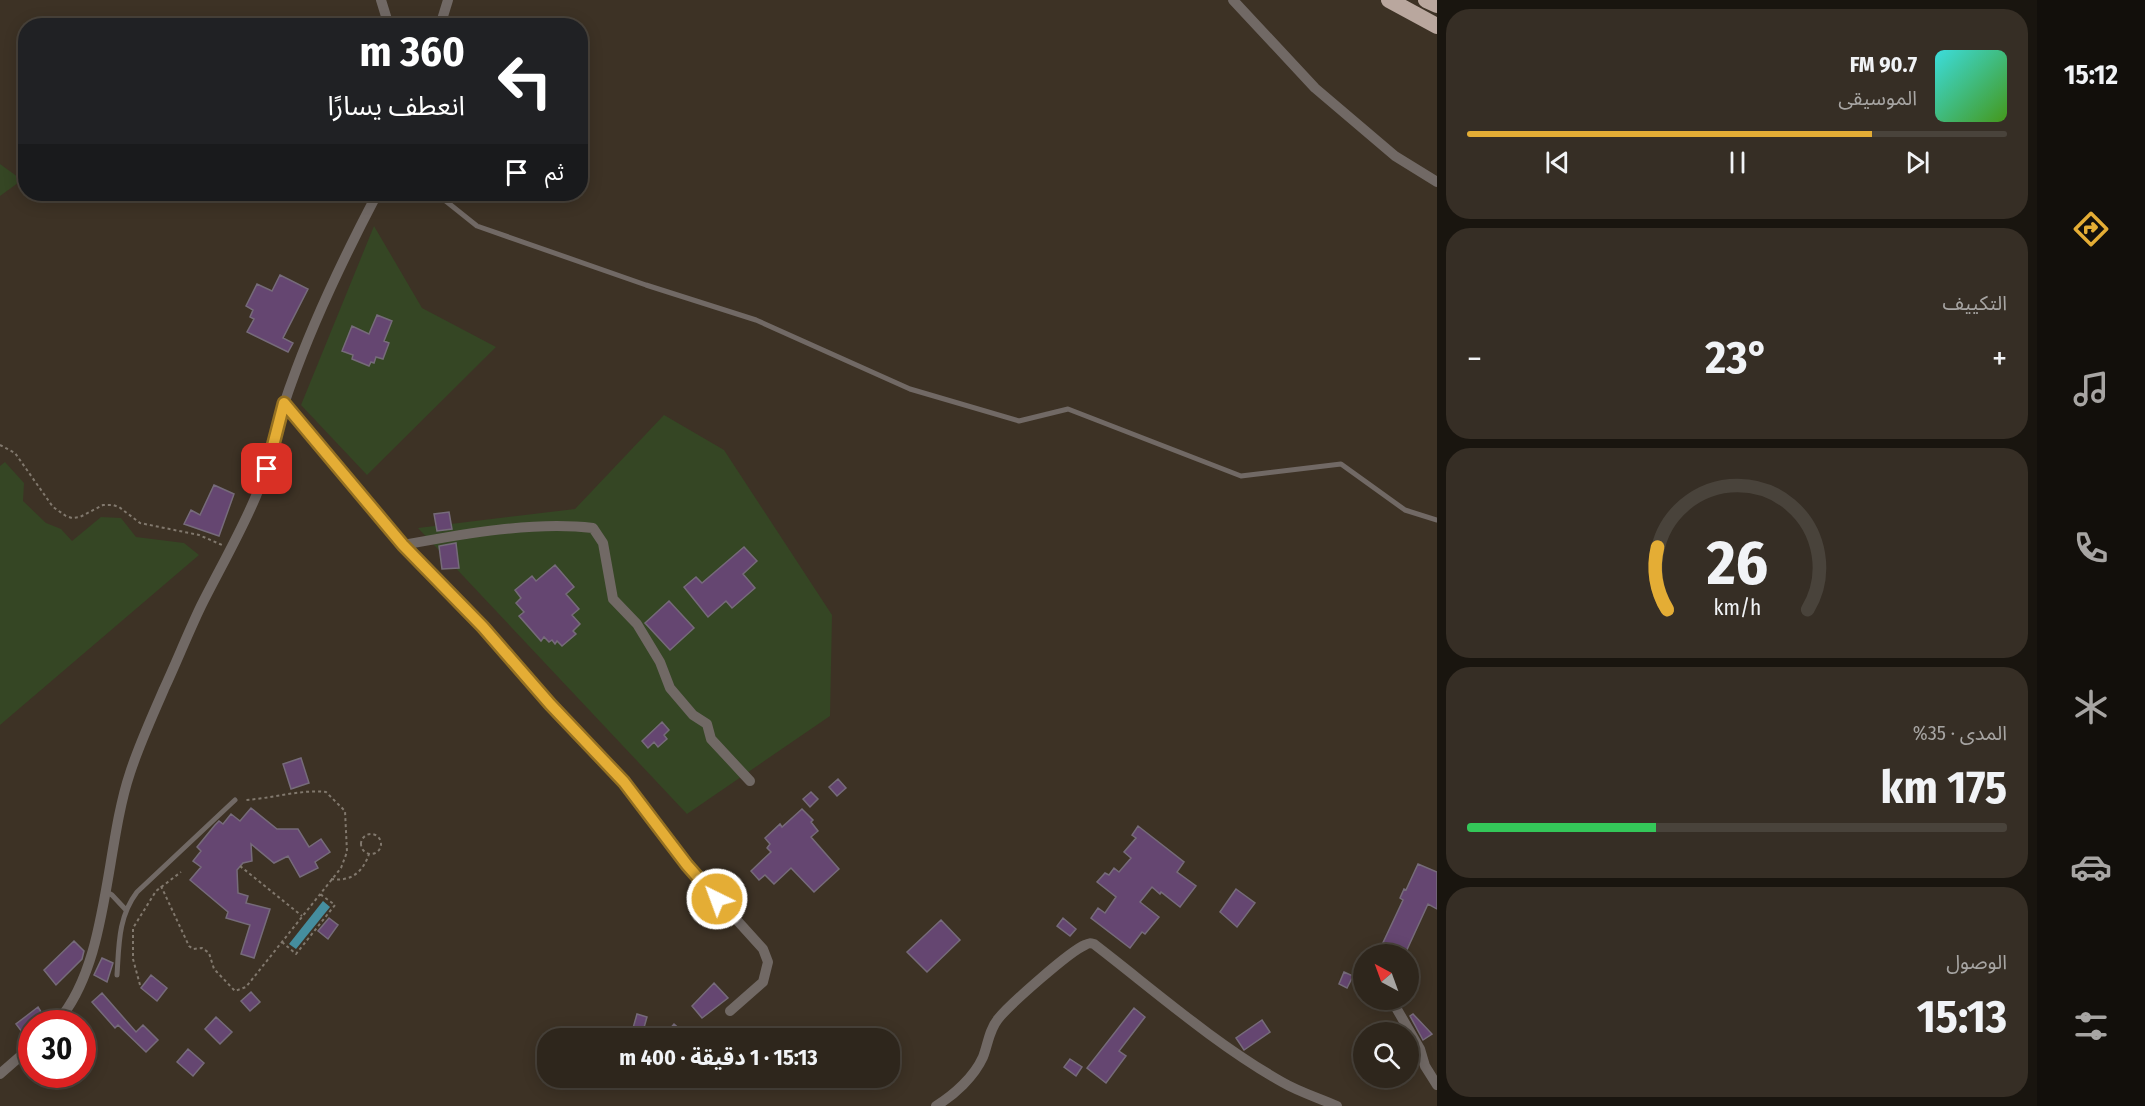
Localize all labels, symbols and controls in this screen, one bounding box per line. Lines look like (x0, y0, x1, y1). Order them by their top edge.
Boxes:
text: 360 m (359, 27, 465, 77)
icon: left (486, 42, 564, 120)
text: 90.7 FM (1850, 51, 1917, 78)
text: 15:12 (2064, 59, 2118, 91)
text: الموسيقى (1838, 86, 1917, 110)
text: انعطف يسارًا (328, 90, 465, 122)
icon: previous (1541, 146, 1574, 179)
icon: pause (1721, 146, 1754, 179)
icon: next (1901, 146, 1934, 179)
icon: arrive (500, 156, 533, 189)
text: ثم (545, 159, 564, 186)
icon: directions (2070, 208, 2112, 250)
text: التكييف (1943, 291, 2007, 315)
text: 23° (1705, 331, 1769, 385)
text: − (1467, 339, 1482, 379)
text: + (1992, 339, 2007, 379)
icon: music (2070, 368, 2112, 410)
pin (241, 443, 292, 494)
icon: arrive (250, 452, 283, 485)
text: 26 (1705, 526, 1768, 601)
icon: phone (2070, 527, 2112, 569)
text: km/h (1713, 595, 1761, 621)
icon: climate (2070, 686, 2112, 728)
text: المدى · 35% (1913, 721, 2007, 745)
text: 175 km (1881, 761, 2007, 815)
icon: car (2070, 846, 2112, 888)
position arrow (685, 867, 749, 931)
north arrow (1353, 944, 1419, 1010)
map controls (1353, 944, 1419, 1088)
text: الوصول (1946, 950, 2007, 974)
text: 15:13 (1917, 990, 2007, 1044)
icon: filters (2070, 1005, 2112, 1047)
speed limit sign: 30 (18, 1010, 96, 1088)
button: search (1353, 1022, 1419, 1088)
text: 15:13 · 1 دقيقة · 400 m (619, 1044, 818, 1071)

